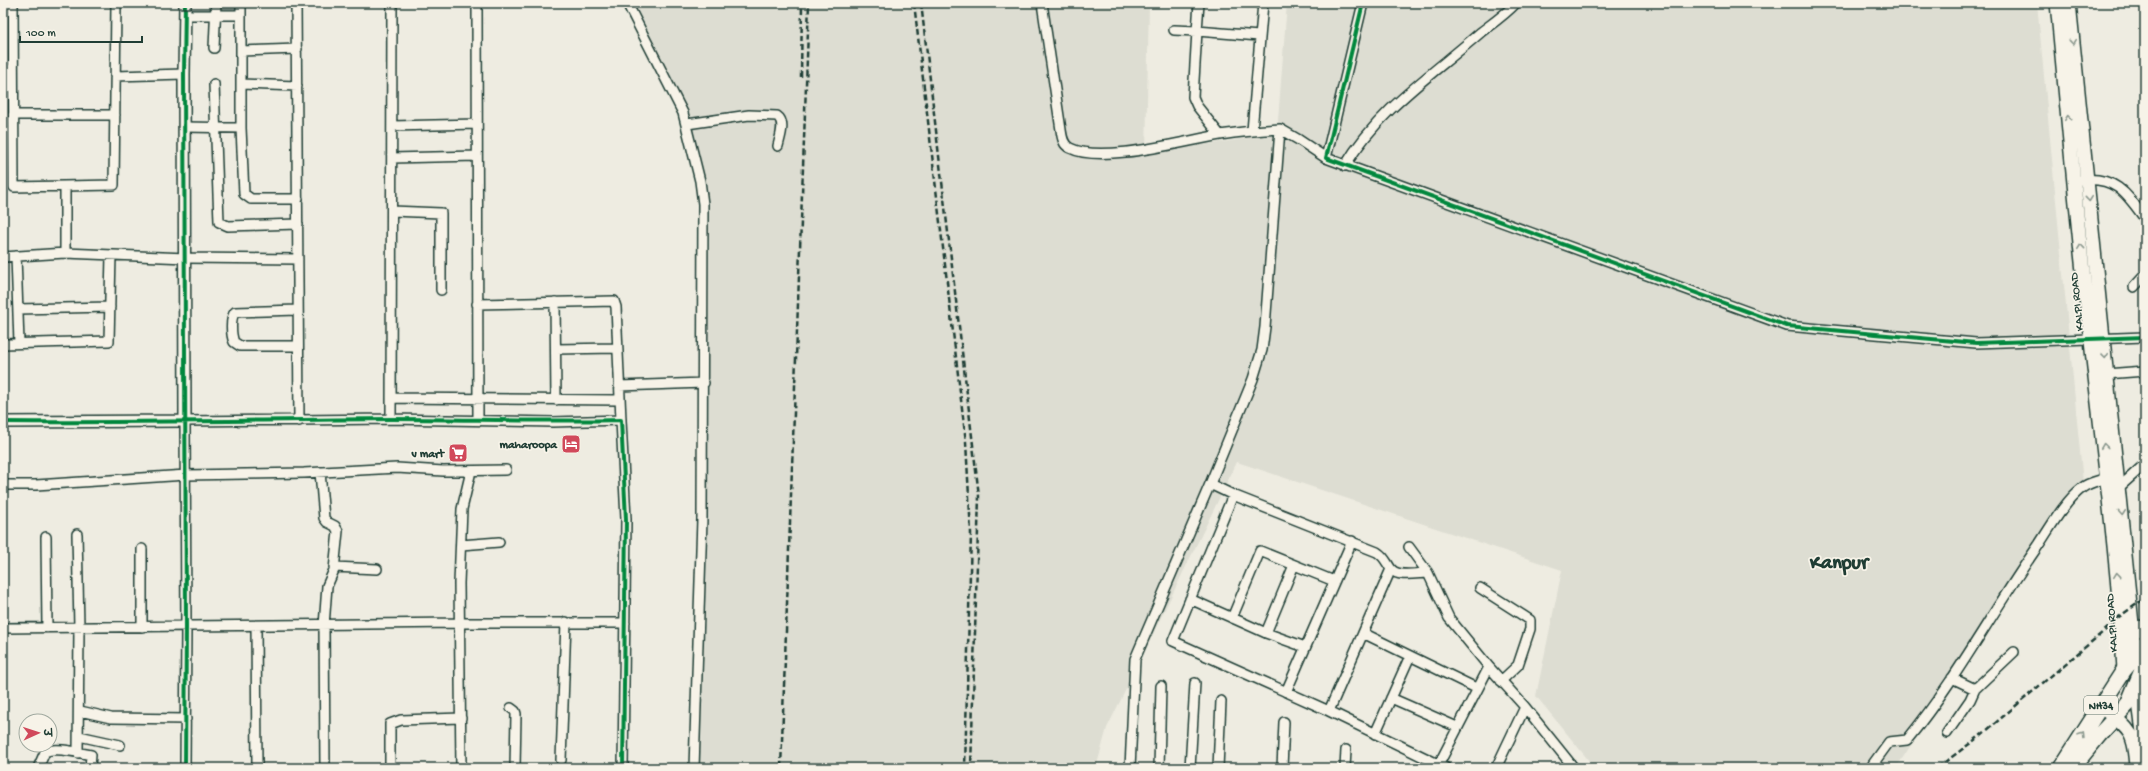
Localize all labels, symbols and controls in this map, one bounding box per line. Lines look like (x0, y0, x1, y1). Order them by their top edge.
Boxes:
scale bar (20, 18, 142, 44)
text: 100 m (25, 27, 56, 41)
one-way arrow (2068, 39, 2077, 45)
one-way arrow (2064, 115, 2073, 121)
one-way arrow (2084, 196, 2093, 202)
one-way arrow (2077, 244, 2086, 250)
street label: KALPI ROAD (2068, 272, 2088, 332)
one-way arrow (2100, 353, 2109, 359)
hotel icon: maharoopa (560, 433, 582, 455)
place label: maharoopa (499, 439, 558, 453)
supermarket icon: v mart (447, 442, 469, 464)
one-way arrow (2099, 443, 2108, 449)
place label: v mart (411, 448, 445, 462)
one-way arrow (2117, 510, 2126, 516)
district label: Kanpur (1809, 553, 1870, 576)
one-way arrow (2113, 572, 2122, 578)
street label: KALPI ROAD (2104, 593, 2122, 653)
road number: NH34 (2084, 696, 2118, 714)
north arrow (18, 713, 58, 753)
text: उ (40, 728, 53, 738)
one-way arrow (2077, 732, 2085, 739)

